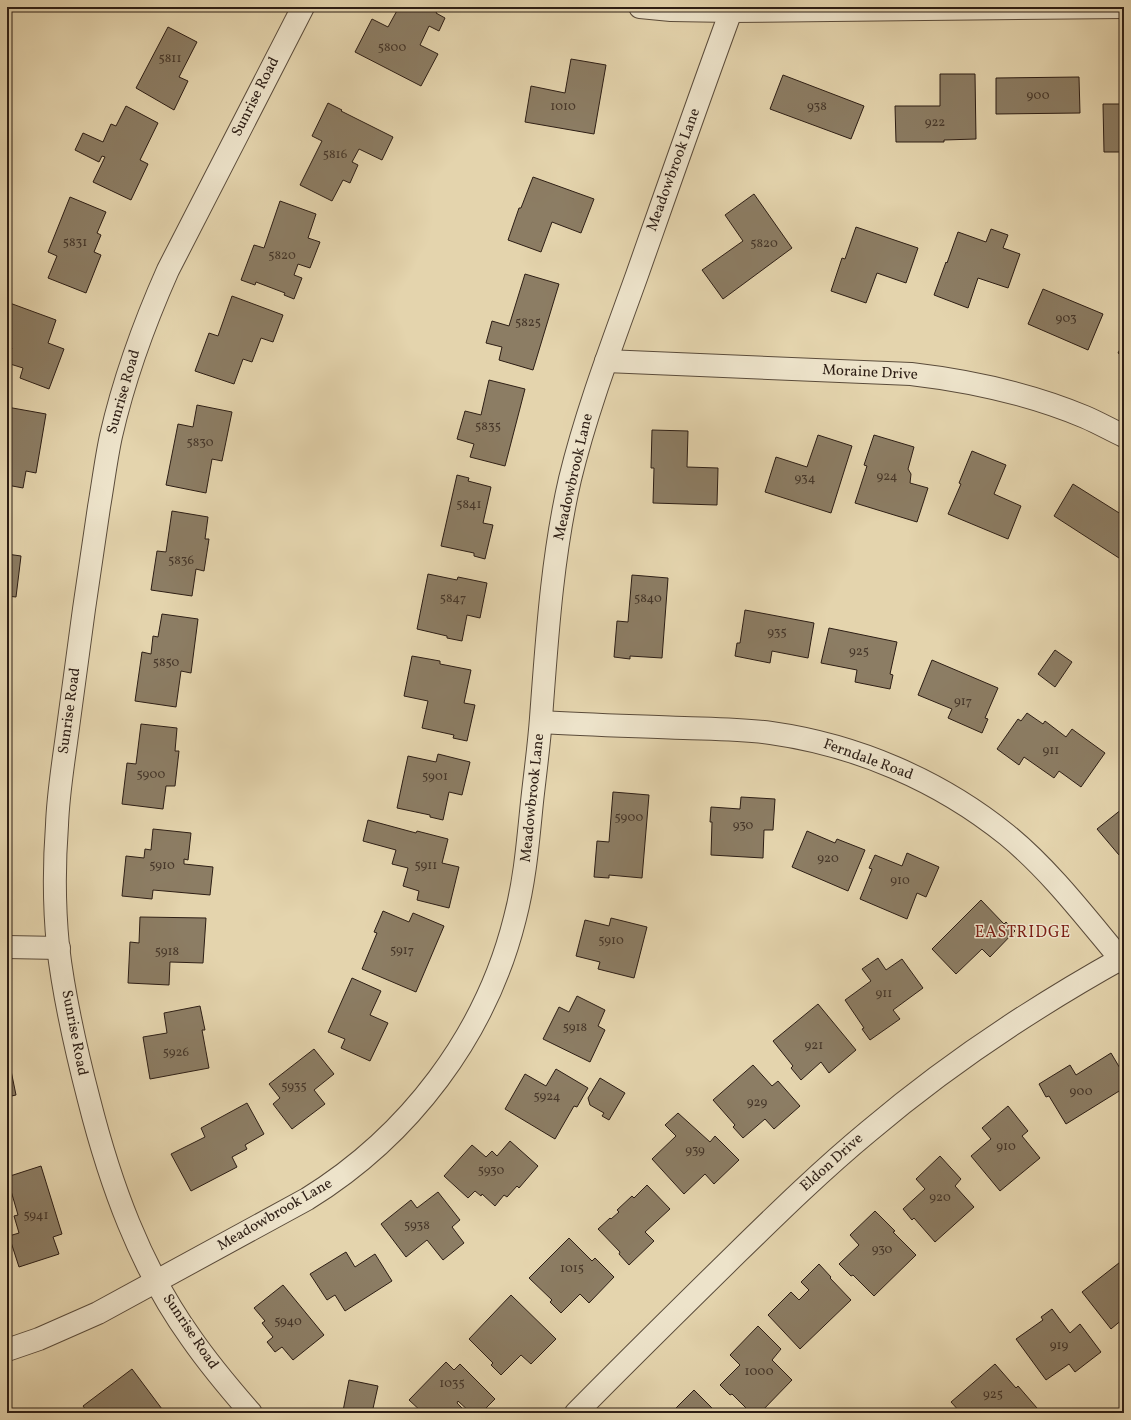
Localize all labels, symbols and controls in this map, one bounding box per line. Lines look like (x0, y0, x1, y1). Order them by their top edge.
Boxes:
house number: 5800 (378, 39, 407, 57)
house number: 5811 (159, 50, 181, 68)
street label: Sunrise Road (227, 54, 285, 140)
house number: 900 (1027, 87, 1050, 105)
house number: 1010 (550, 98, 576, 116)
house number: 938 (807, 98, 827, 116)
street label: Meadowbrook Lane (642, 106, 706, 234)
house number: 922 (925, 114, 945, 132)
house number: 5816 (323, 146, 348, 164)
house number: 5831 (63, 234, 87, 252)
house number: 5820 (750, 235, 778, 253)
house number: 5820 (268, 247, 296, 265)
house number: 903 (1055, 310, 1077, 328)
house number: 5825 (515, 314, 541, 332)
street label: Sunrise Road (102, 347, 146, 437)
street label: Moraine Drive (822, 360, 918, 386)
street label: Meadowbrook Lane (549, 412, 599, 542)
house number: 5835 (475, 418, 501, 436)
house number: 5830 (186, 434, 214, 452)
house number: 924 (876, 468, 898, 486)
house number: 934 (795, 470, 816, 488)
house number: 5841 (456, 496, 482, 514)
house number: 5836 (168, 552, 194, 570)
house number: 5847 (440, 590, 466, 608)
house number: 5840 (634, 590, 662, 608)
house number: 935 (767, 624, 787, 642)
house number: 925 (849, 643, 869, 661)
house number: 5850 (153, 654, 179, 672)
street label: Sunrise Road (54, 667, 86, 755)
house number: 917 (954, 693, 972, 711)
street label: Meadowbrook Lane (516, 732, 550, 864)
street label: Ferndale Road (820, 734, 916, 786)
house number: 911 (1043, 742, 1059, 760)
house number: 5900 (137, 766, 166, 784)
house number: 5901 (422, 768, 448, 786)
house number: 5900 (615, 809, 644, 827)
house number: 930 (733, 817, 754, 835)
house number: 920 (817, 850, 839, 868)
house number: 5910 (149, 857, 175, 875)
house number: 5911 (415, 857, 437, 875)
house number: 910 (890, 872, 910, 890)
district label: EASTRIDGE (975, 922, 1071, 944)
house number: 5910 (598, 932, 624, 950)
house number: 5917 (390, 942, 414, 960)
house number: 5918 (155, 943, 179, 961)
house number: 911 (876, 985, 892, 1003)
street label: Sunrise Road (55, 988, 93, 1078)
house number: 5918 (563, 1019, 587, 1037)
house number: 921 (805, 1037, 823, 1055)
house number: 5926 (163, 1044, 190, 1062)
house number: 5935 (281, 1078, 307, 1096)
house number: 900 (1070, 1083, 1093, 1101)
house number: 5924 (533, 1088, 561, 1106)
house number: 929 (747, 1094, 767, 1112)
street label: Eldon Drive (796, 1129, 868, 1197)
house number: 910 (996, 1138, 1016, 1156)
house number: 939 (685, 1142, 705, 1160)
house number: 5930 (478, 1162, 505, 1180)
street label: Meadowbrook Lane (214, 1174, 336, 1256)
house number: 920 (929, 1189, 951, 1207)
house number: 5941 (23, 1207, 49, 1225)
house number: 5938 (404, 1217, 430, 1235)
house number: 930 (872, 1241, 893, 1259)
house number: 1015 (560, 1260, 584, 1278)
street label: Sunrise Road (157, 1290, 223, 1374)
house number: 5940 (274, 1313, 302, 1331)
house number: 919 (1050, 1337, 1069, 1355)
house number: 1000 (744, 1363, 774, 1381)
house number: 1035 (439, 1375, 465, 1393)
house number: 925 (983, 1386, 1003, 1404)

